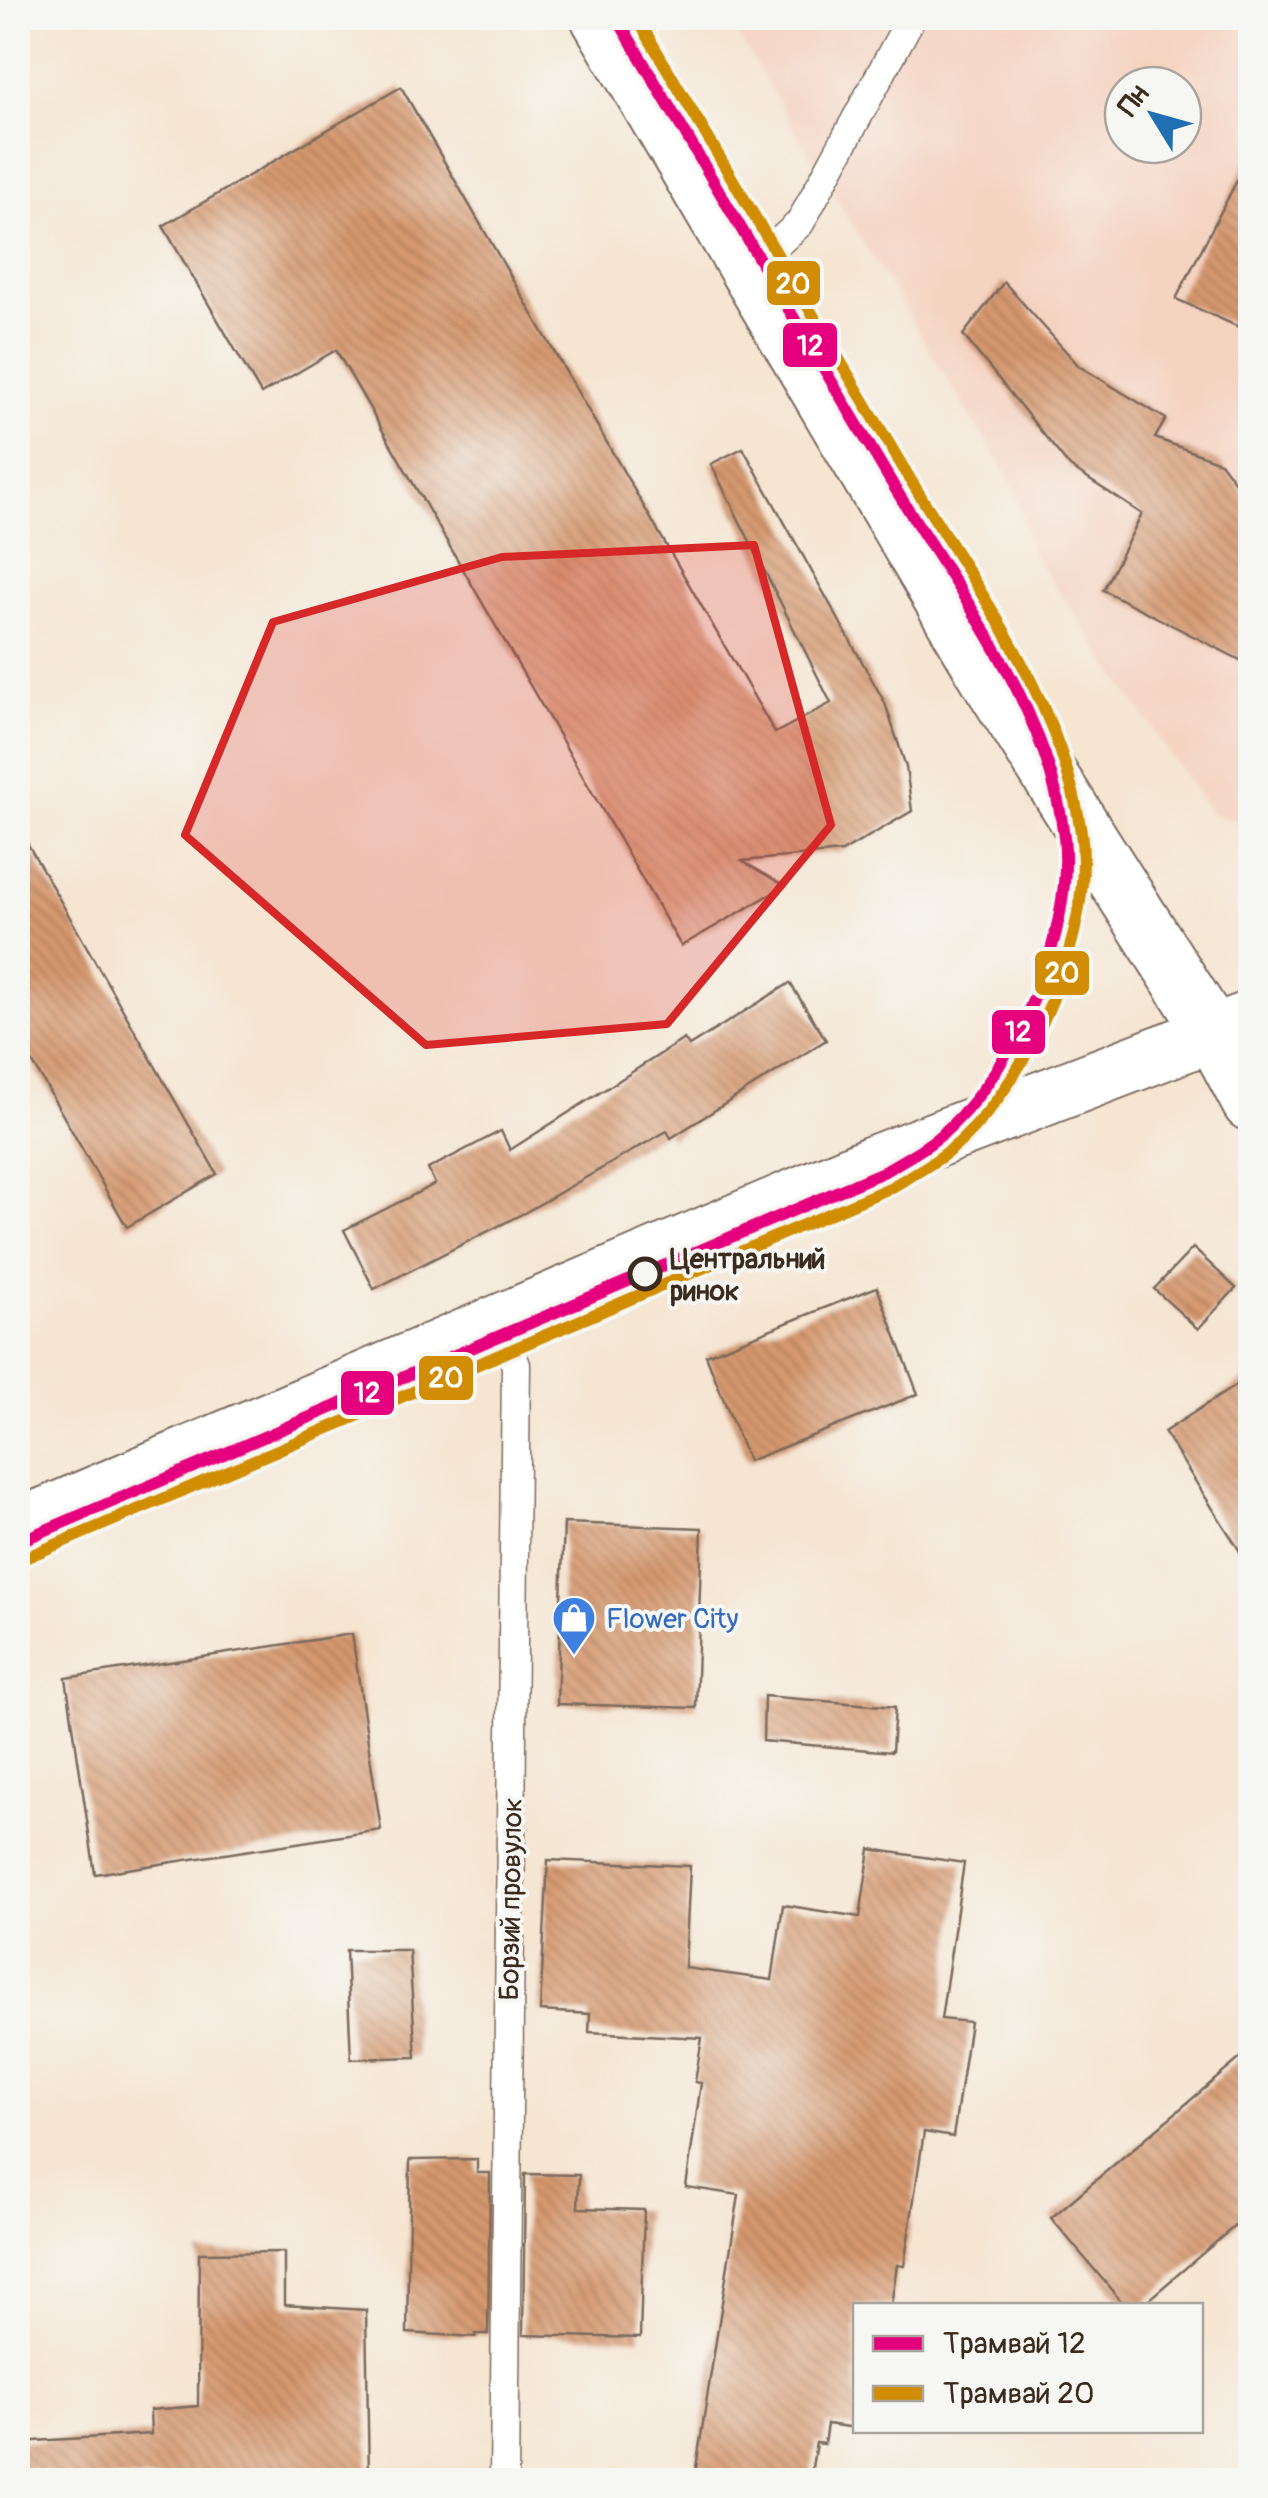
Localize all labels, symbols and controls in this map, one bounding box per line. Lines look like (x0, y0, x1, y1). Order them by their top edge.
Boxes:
north arrow (1103, 65, 1203, 165)
text: Пн (1111, 78, 1157, 124)
line badge: 20 (765, 259, 822, 307)
text: 20 (776, 267, 810, 302)
line badge: 12 (781, 321, 839, 369)
text: 12 (797, 329, 823, 364)
line badge: 20 (1033, 949, 1091, 997)
text: 20 (1045, 956, 1079, 991)
line badge: 12 (990, 1008, 1047, 1056)
text: 12 (1005, 1015, 1031, 1050)
place label: Центральний ринок (670, 1242, 825, 1309)
marker: Центральний ринок (629, 1258, 661, 1290)
line badge: 20 (417, 1354, 475, 1402)
text: 20 (429, 1361, 463, 1396)
line badge: 12 (339, 1369, 396, 1417)
text: 12 (354, 1376, 380, 1411)
shop icon: Flower City (551, 1595, 597, 1656)
place label: Flower City (606, 1602, 739, 1637)
street label: Борзий провулок (492, 1797, 531, 2001)
legend (853, 2303, 1203, 2433)
text: Трамвай 12 (943, 2325, 1086, 2362)
text: Трамвай 20 (943, 2375, 1094, 2412)

